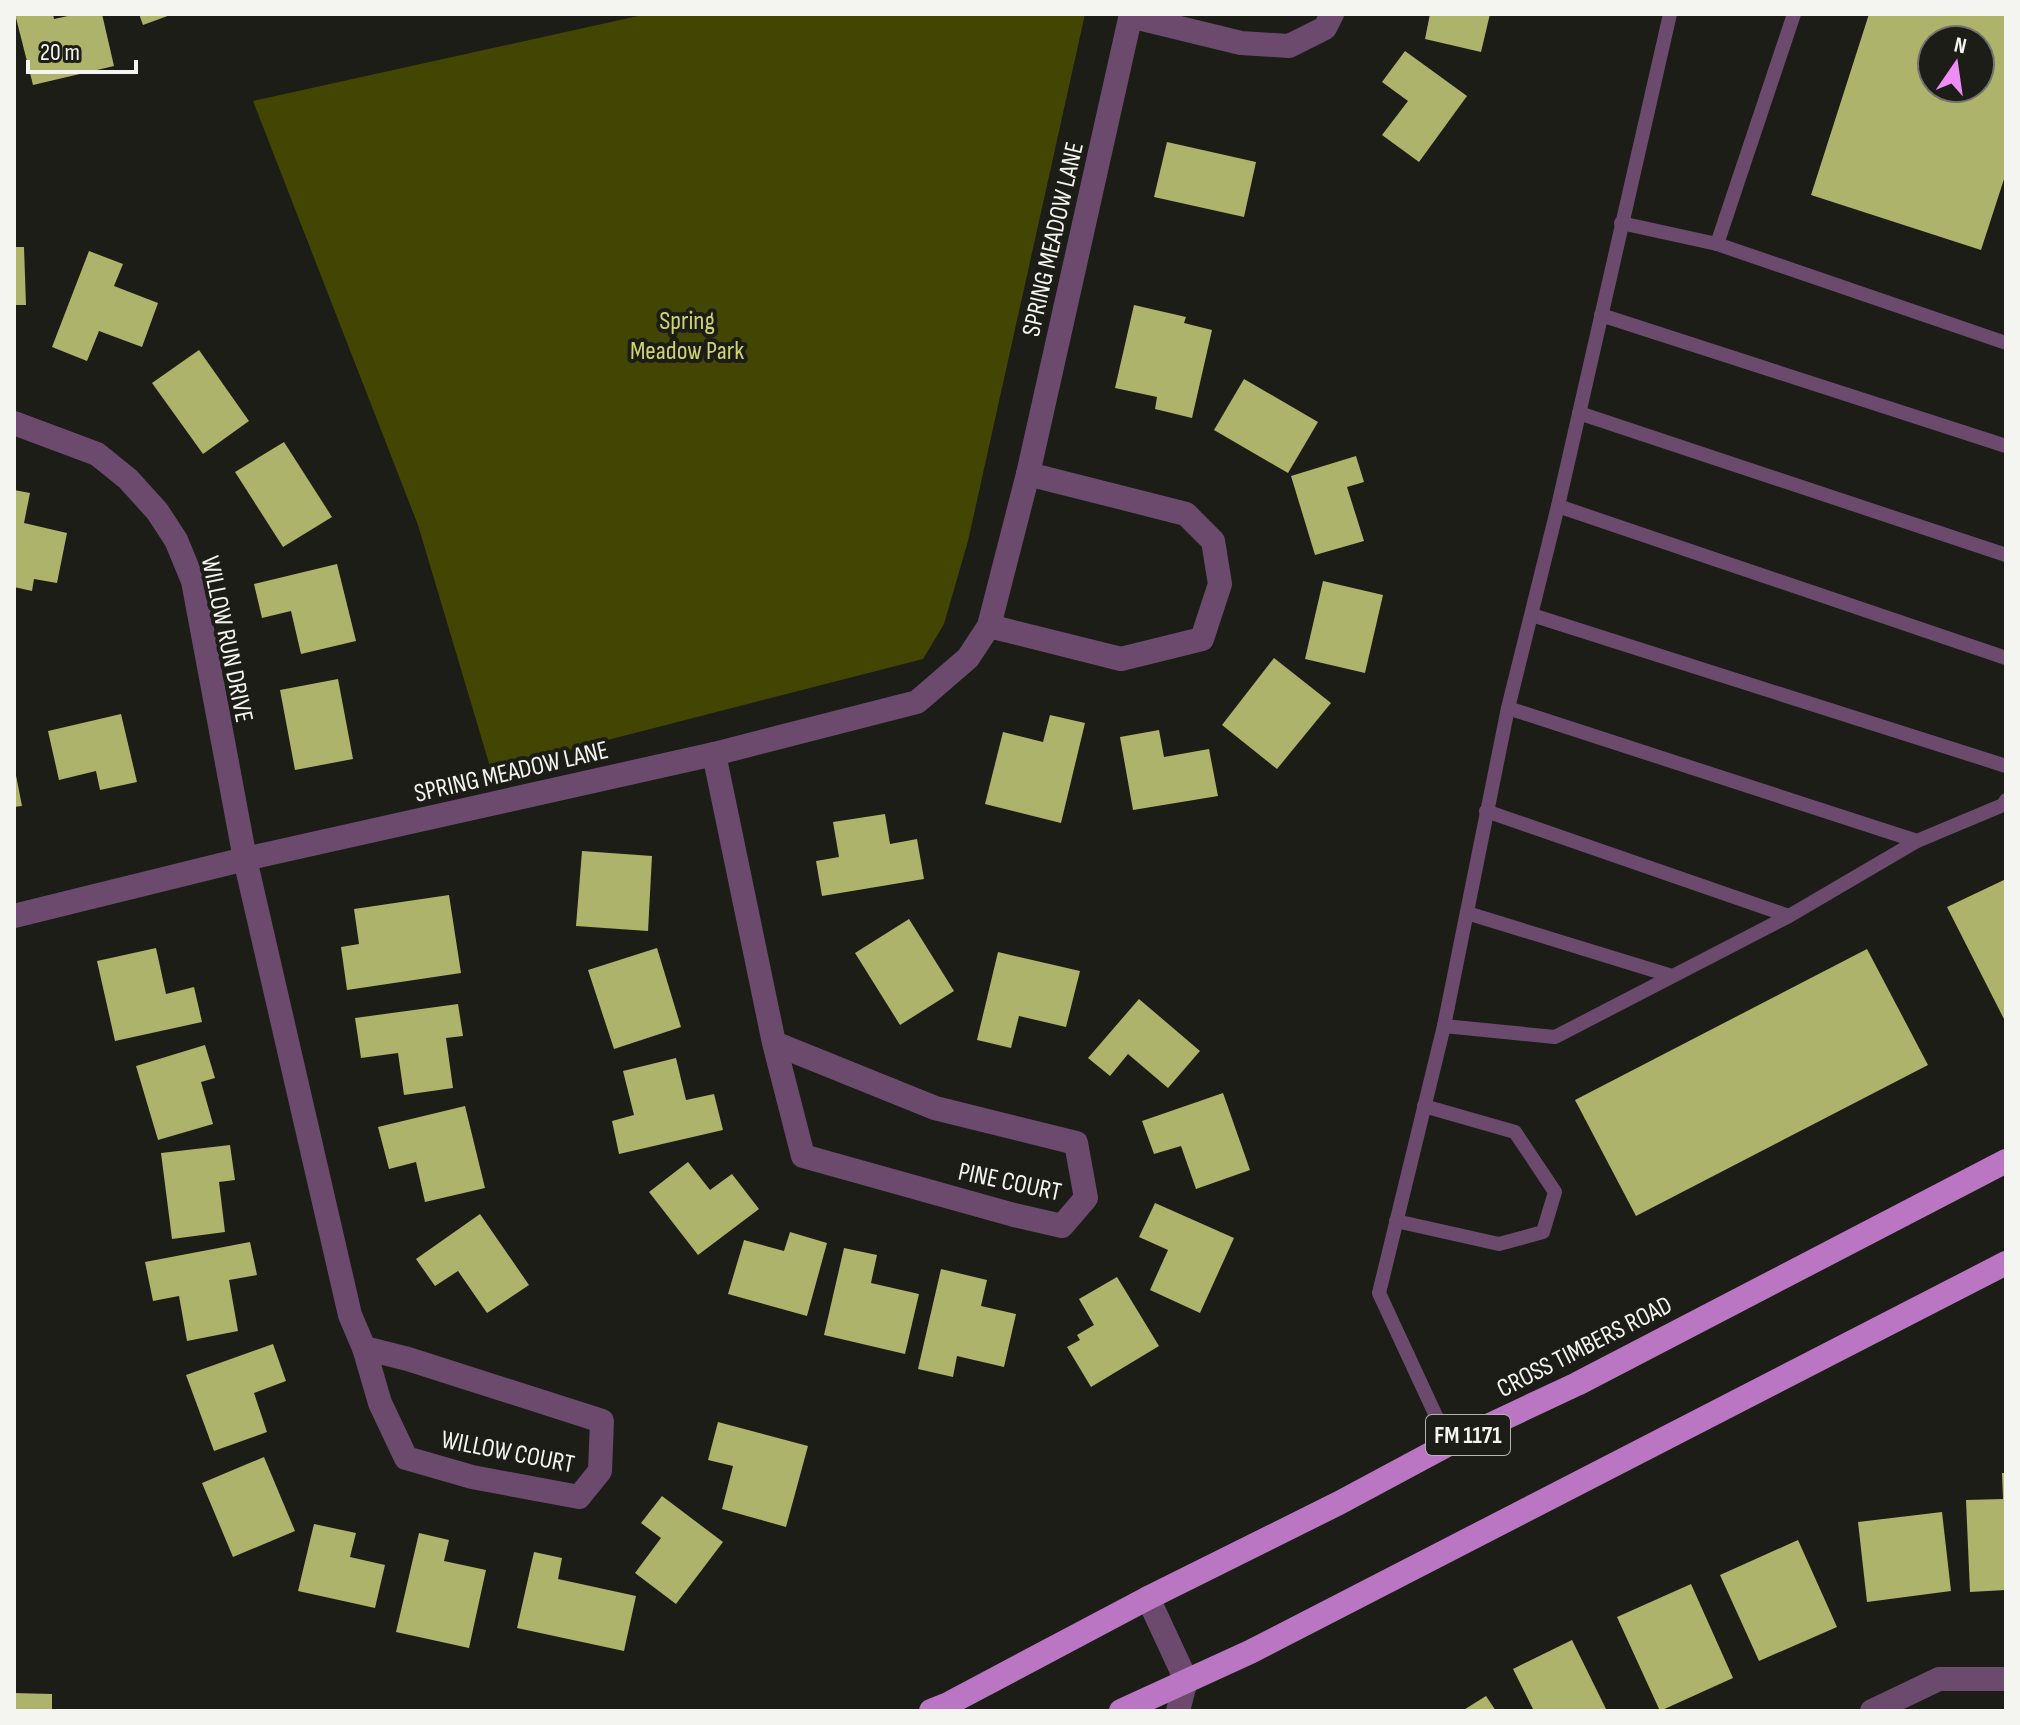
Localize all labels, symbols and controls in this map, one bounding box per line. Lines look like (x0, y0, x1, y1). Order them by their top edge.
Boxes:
scale bar (28, 24, 136, 74)
north arrow (1916, 24, 1996, 104)
text: N (1951, 31, 1969, 60)
text: 20 m (40, 38, 80, 67)
street label: SPRING MEADOW LANE (1016, 139, 1091, 339)
park label: Spring Meadow Park (630, 306, 744, 367)
street label: WILLOW RUN DRIVE (194, 553, 259, 725)
street label: SPRING MEADOW LANE (411, 735, 611, 810)
street label: PINE COURT (955, 1156, 1064, 1209)
street label: CROSS TIMBERS ROAD (1492, 1290, 1677, 1405)
road number: FM 1171 (1426, 1415, 1510, 1455)
street label: WILLOW COURT (438, 1424, 577, 1481)

